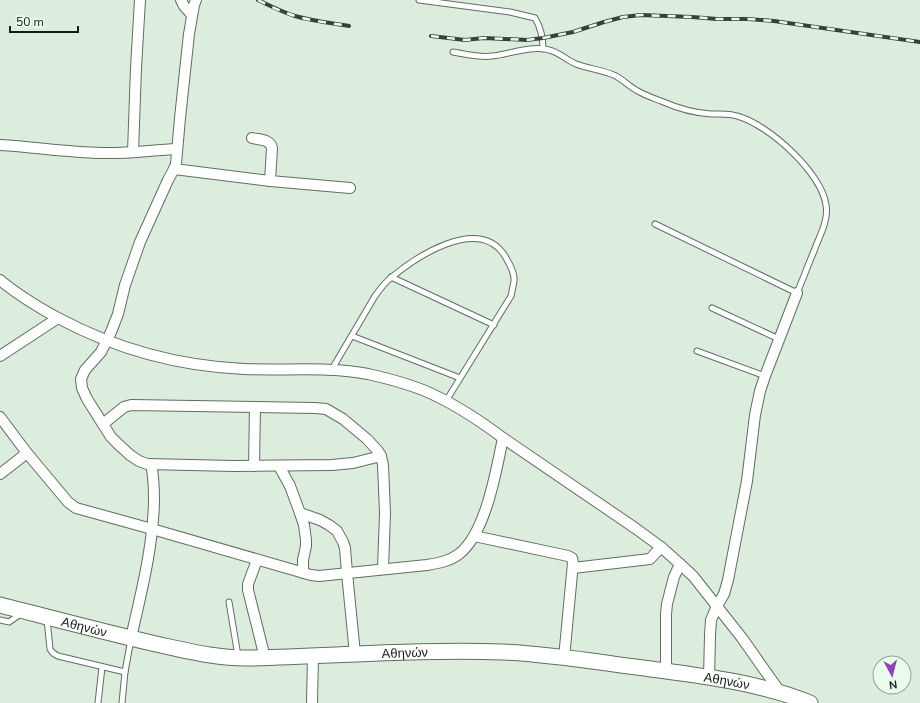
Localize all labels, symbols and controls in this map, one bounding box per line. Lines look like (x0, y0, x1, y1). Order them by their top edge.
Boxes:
scale bar (10, 8, 78, 34)
text: 50 m (16, 14, 44, 30)
street label: Αθηνών (59, 613, 109, 642)
street label: Αθηνών (381, 644, 428, 663)
north arrow (872, 655, 912, 695)
street label: Αθηνών (702, 669, 751, 695)
text: N (888, 676, 898, 692)

